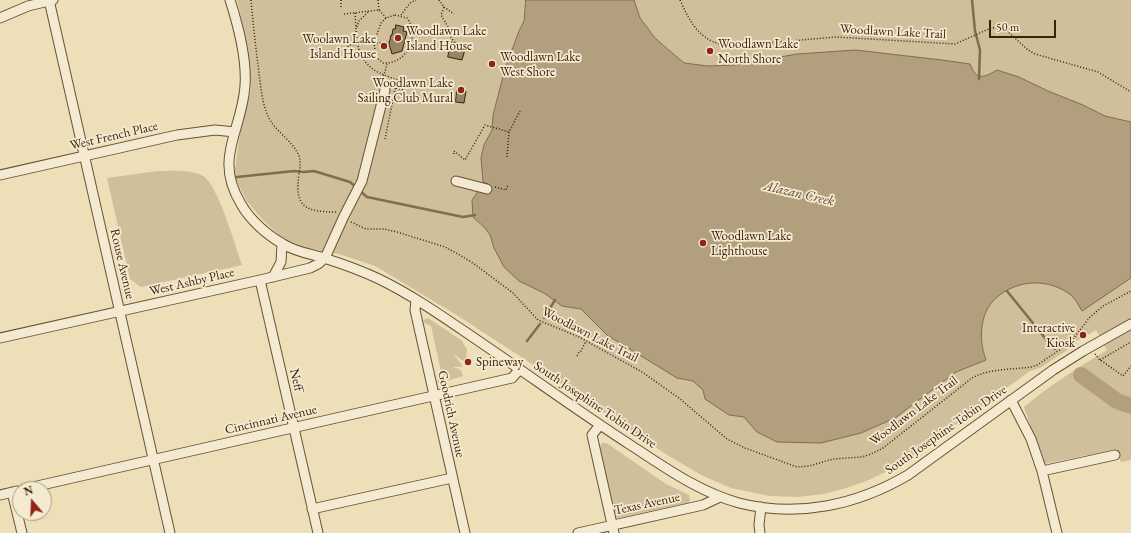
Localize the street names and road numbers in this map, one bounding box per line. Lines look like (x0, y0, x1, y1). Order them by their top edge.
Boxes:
street label: Woodlawn Lake Trail (840, 21, 946, 43)
street label: West French Place (69, 118, 159, 154)
street label: Rouse Avenue (106, 227, 138, 301)
street label: West Ashby Place (148, 265, 236, 299)
street label: Woodlawn Lake Trail (539, 304, 641, 366)
street label: South Josephine Tobin Drive (531, 358, 659, 452)
street label: Neff (286, 367, 306, 393)
street label: Goodrich Avenue (434, 369, 468, 459)
street label: Woodlawn Lake Trail (867, 373, 961, 449)
street label: South Josephine Tobin Drive (882, 382, 1010, 478)
street label: Cincinnati Avenue (224, 402, 318, 438)
street label: Texas Avenue (613, 489, 681, 519)

